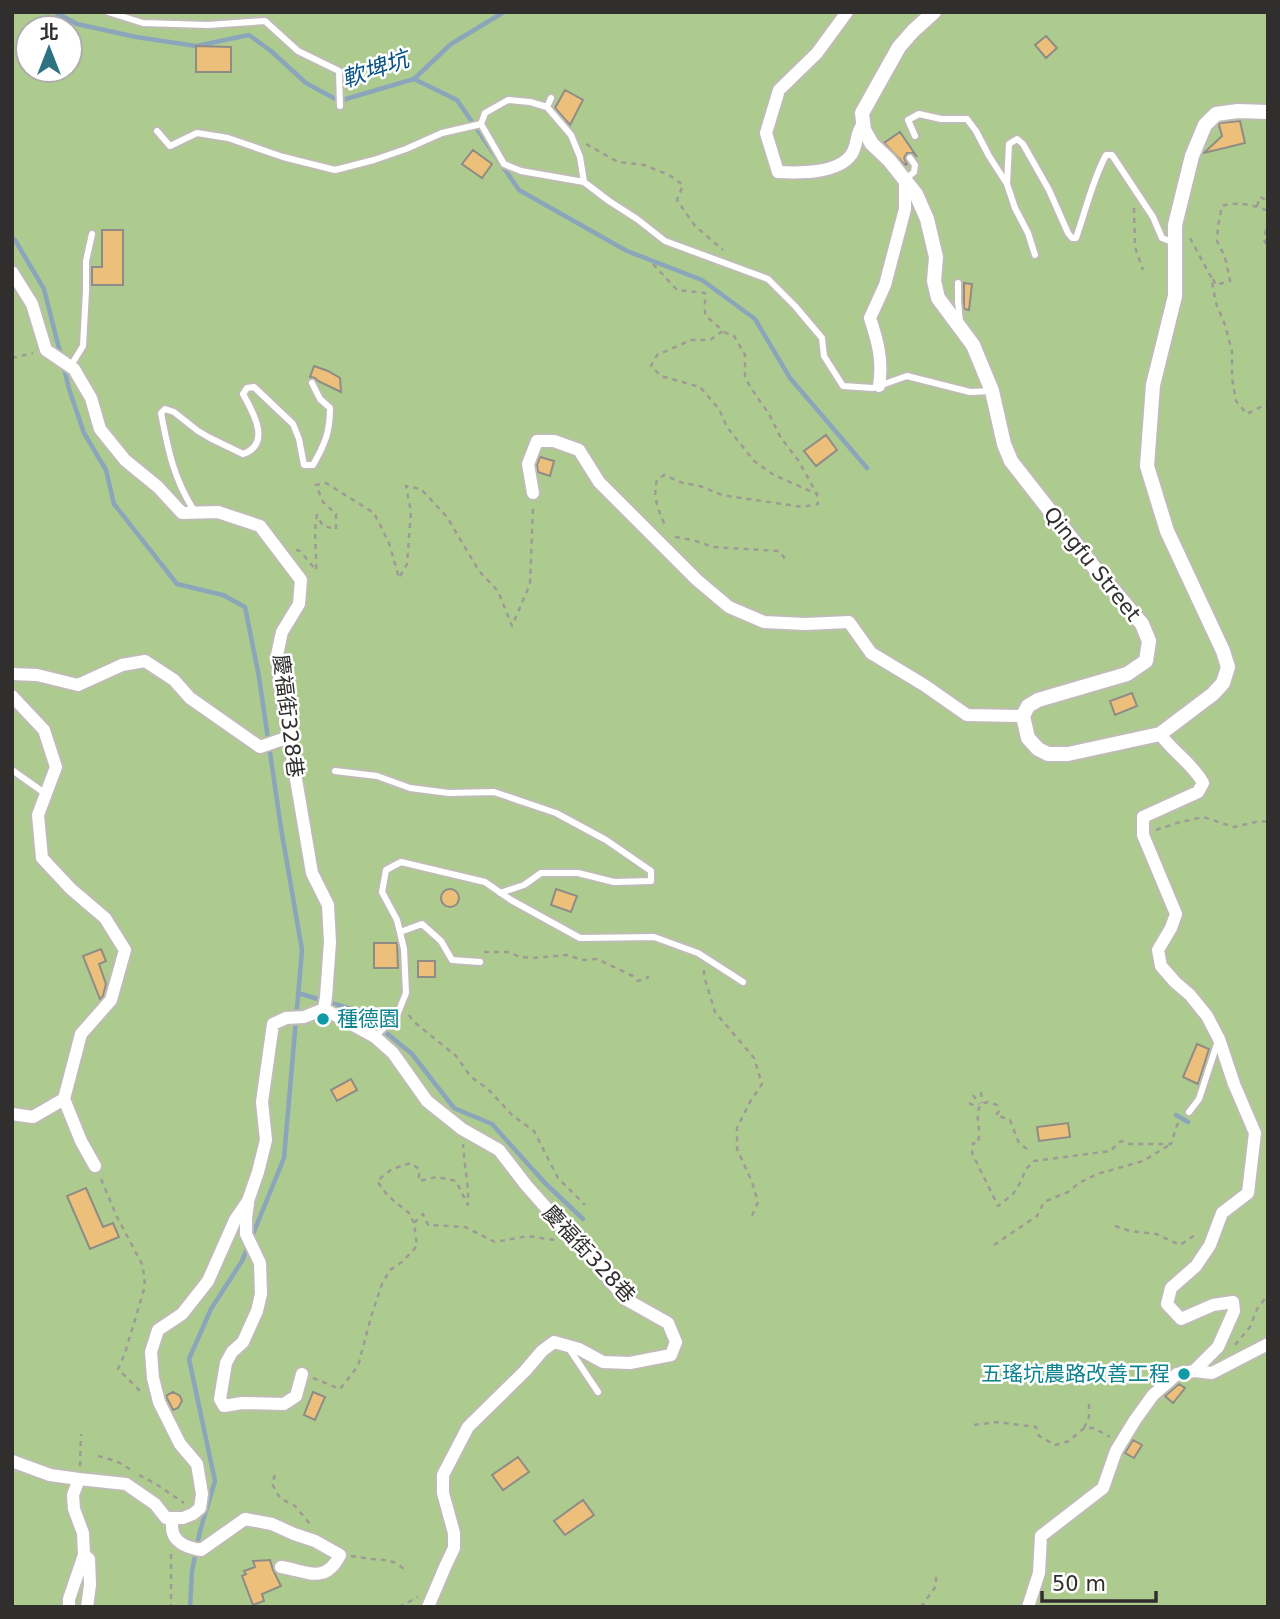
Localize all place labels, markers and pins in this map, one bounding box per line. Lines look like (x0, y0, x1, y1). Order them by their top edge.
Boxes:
place label: 種德園 (337, 1007, 400, 1031)
marker: 種德園 (315, 1011, 331, 1027)
place label: 五瑤坑農路改善工程 (981, 1362, 1170, 1386)
marker: 五瑤坑農路改善工程 (1176, 1366, 1192, 1382)

